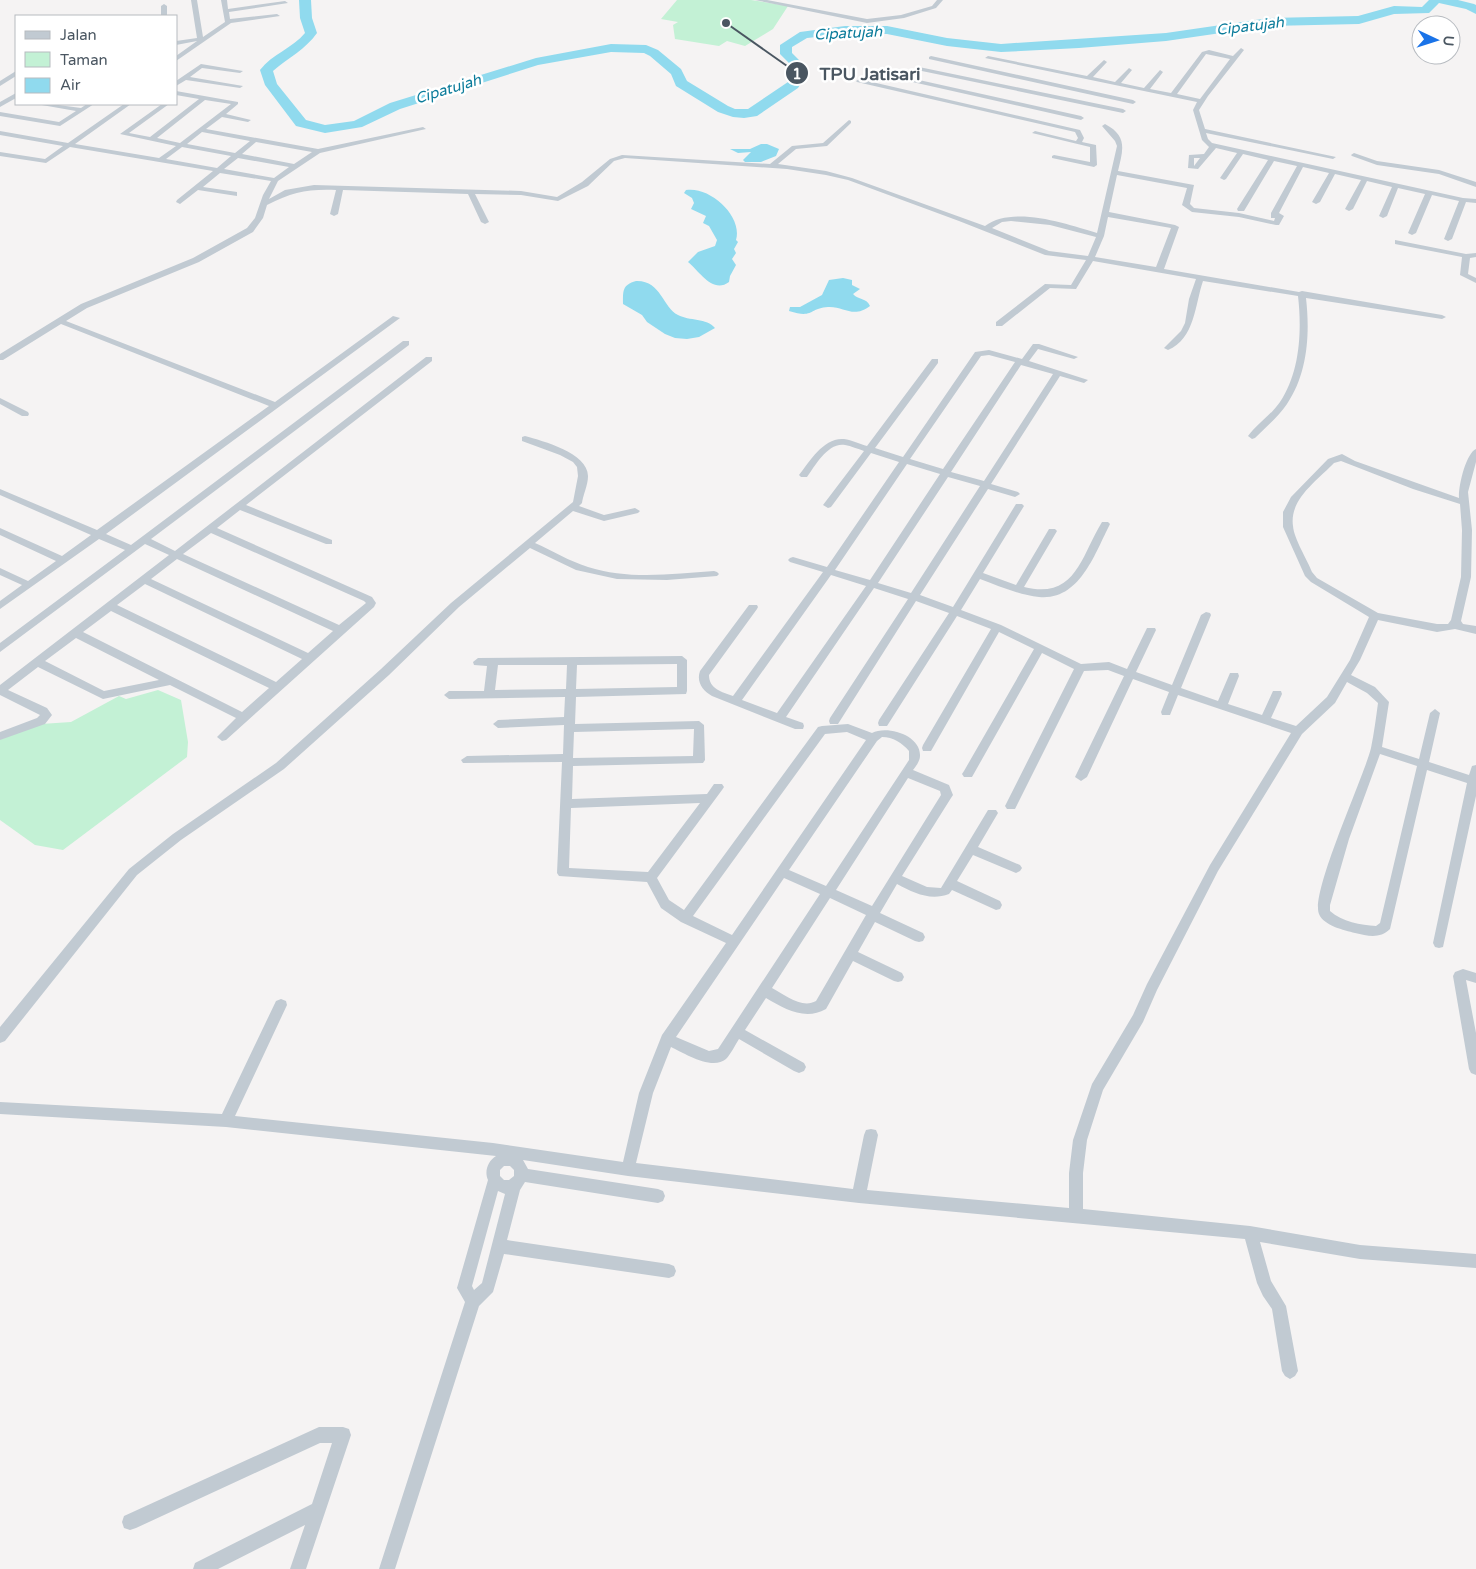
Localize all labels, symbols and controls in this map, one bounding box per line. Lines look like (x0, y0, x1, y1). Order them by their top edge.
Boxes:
water label: Cipatujah (1215, 13, 1286, 39)
legend (15, 15, 178, 105)
north arrow (1411, 15, 1461, 65)
water label: Cipatujah (814, 22, 883, 44)
text: Jalan (60, 26, 97, 44)
text: U (1440, 35, 1457, 47)
text: Taman (60, 51, 108, 69)
callout: TPU Jatisari (785, 57, 931, 90)
text: TPU Jatisari (818, 63, 921, 85)
text: 1 (792, 65, 802, 83)
water label: Cipatujah (413, 70, 484, 108)
text: Air (60, 76, 81, 94)

